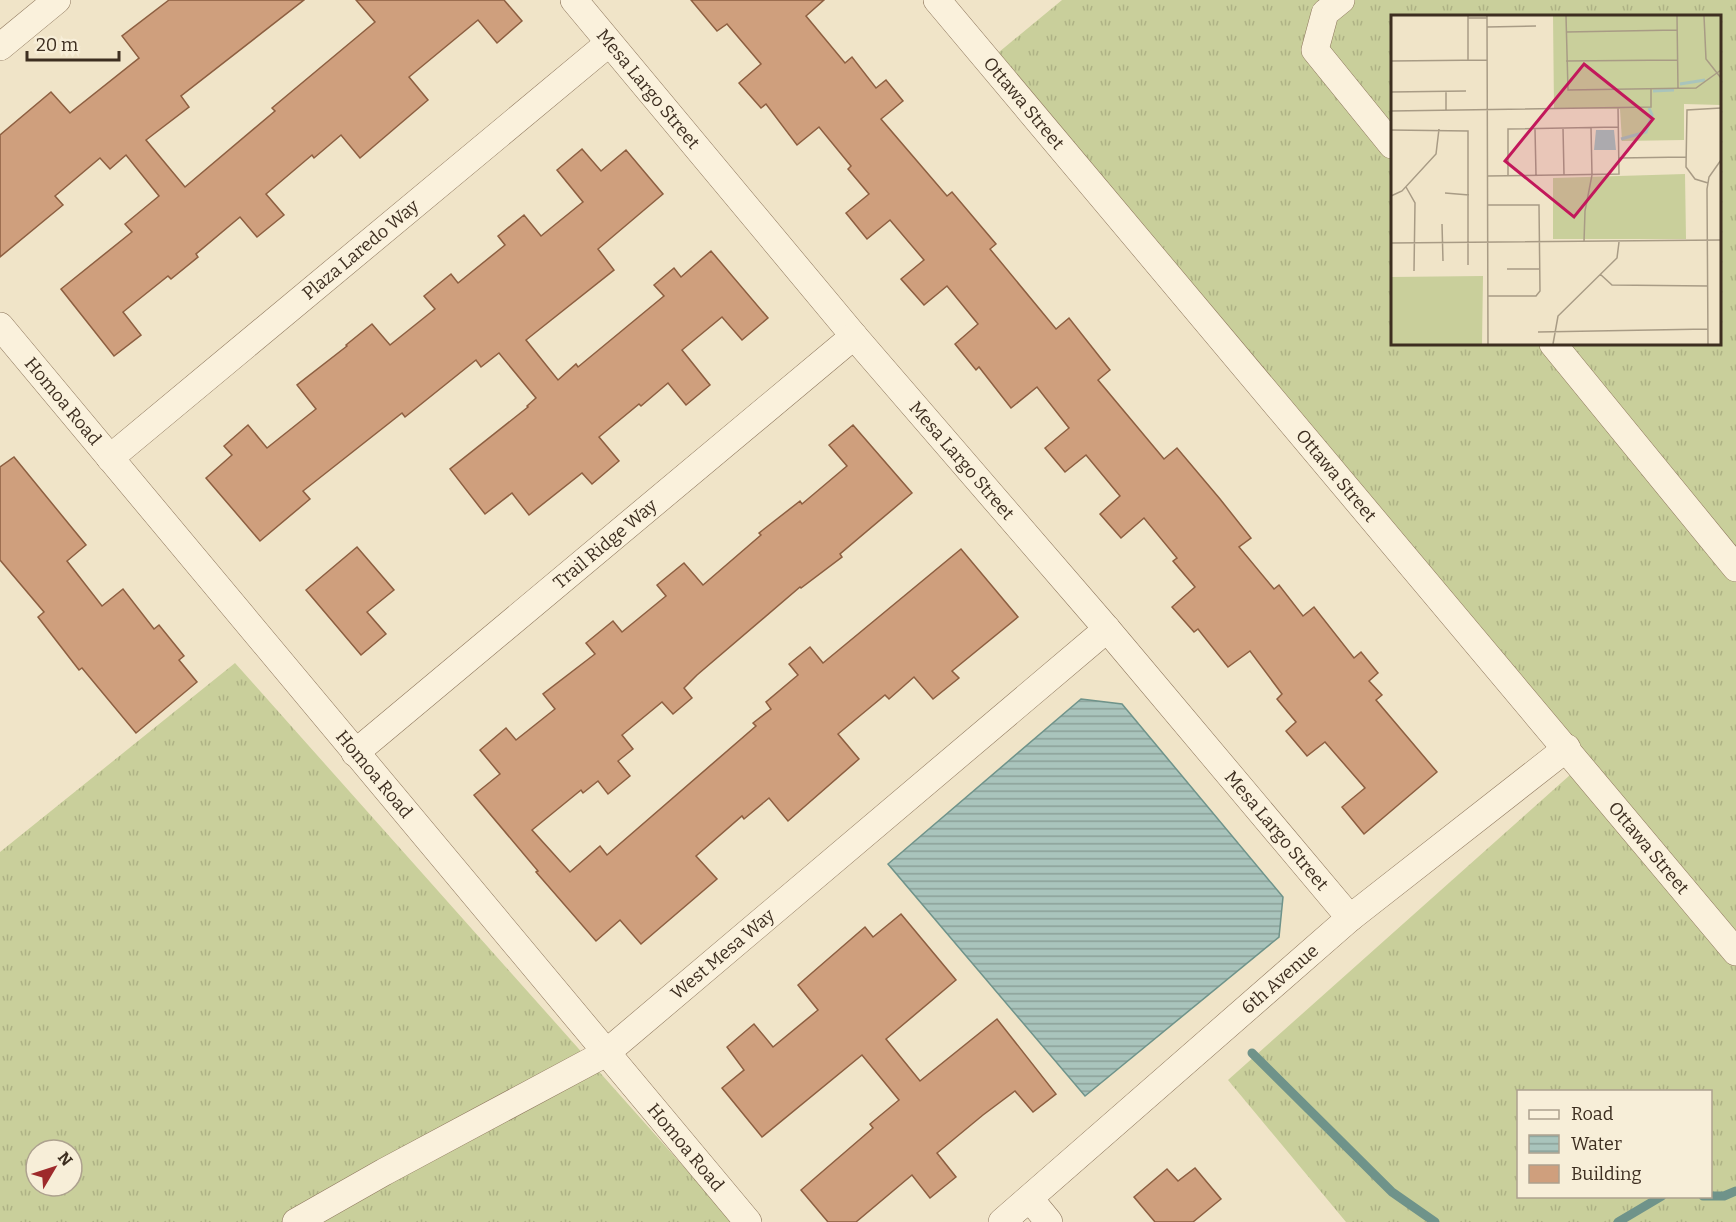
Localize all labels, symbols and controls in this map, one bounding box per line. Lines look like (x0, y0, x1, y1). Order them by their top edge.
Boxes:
inset map (1391, 15, 1721, 345)
scale bar (27, 24, 118, 62)
street label: Mesa Largo Street (592, 25, 705, 154)
text: 20 m (36, 34, 78, 56)
street label: Ottawa Street (979, 53, 1069, 154)
street label: Plaza Laredo Way (298, 194, 424, 304)
street label: Homoa Road (20, 353, 106, 450)
street label: Mesa Largo Street (904, 397, 1019, 525)
street label: Ottawa Street (1291, 425, 1382, 527)
street label: Trail Ridge Way (549, 494, 662, 594)
street label: Homoa Road (331, 726, 417, 823)
street label: Mesa Largo Street (1220, 766, 1333, 895)
street label: Ottawa Street (1604, 797, 1694, 899)
street label: West Mesa Way (666, 904, 779, 1004)
street label: 6th Avenue (1237, 940, 1323, 1019)
legend (1517, 1090, 1712, 1198)
street label: Homoa Road (643, 1099, 729, 1196)
text: Road (1571, 1103, 1614, 1125)
text: Water (1571, 1133, 1622, 1155)
north arrow (24, 1138, 84, 1198)
text: N (54, 1148, 77, 1170)
text: Building (1571, 1163, 1642, 1185)

